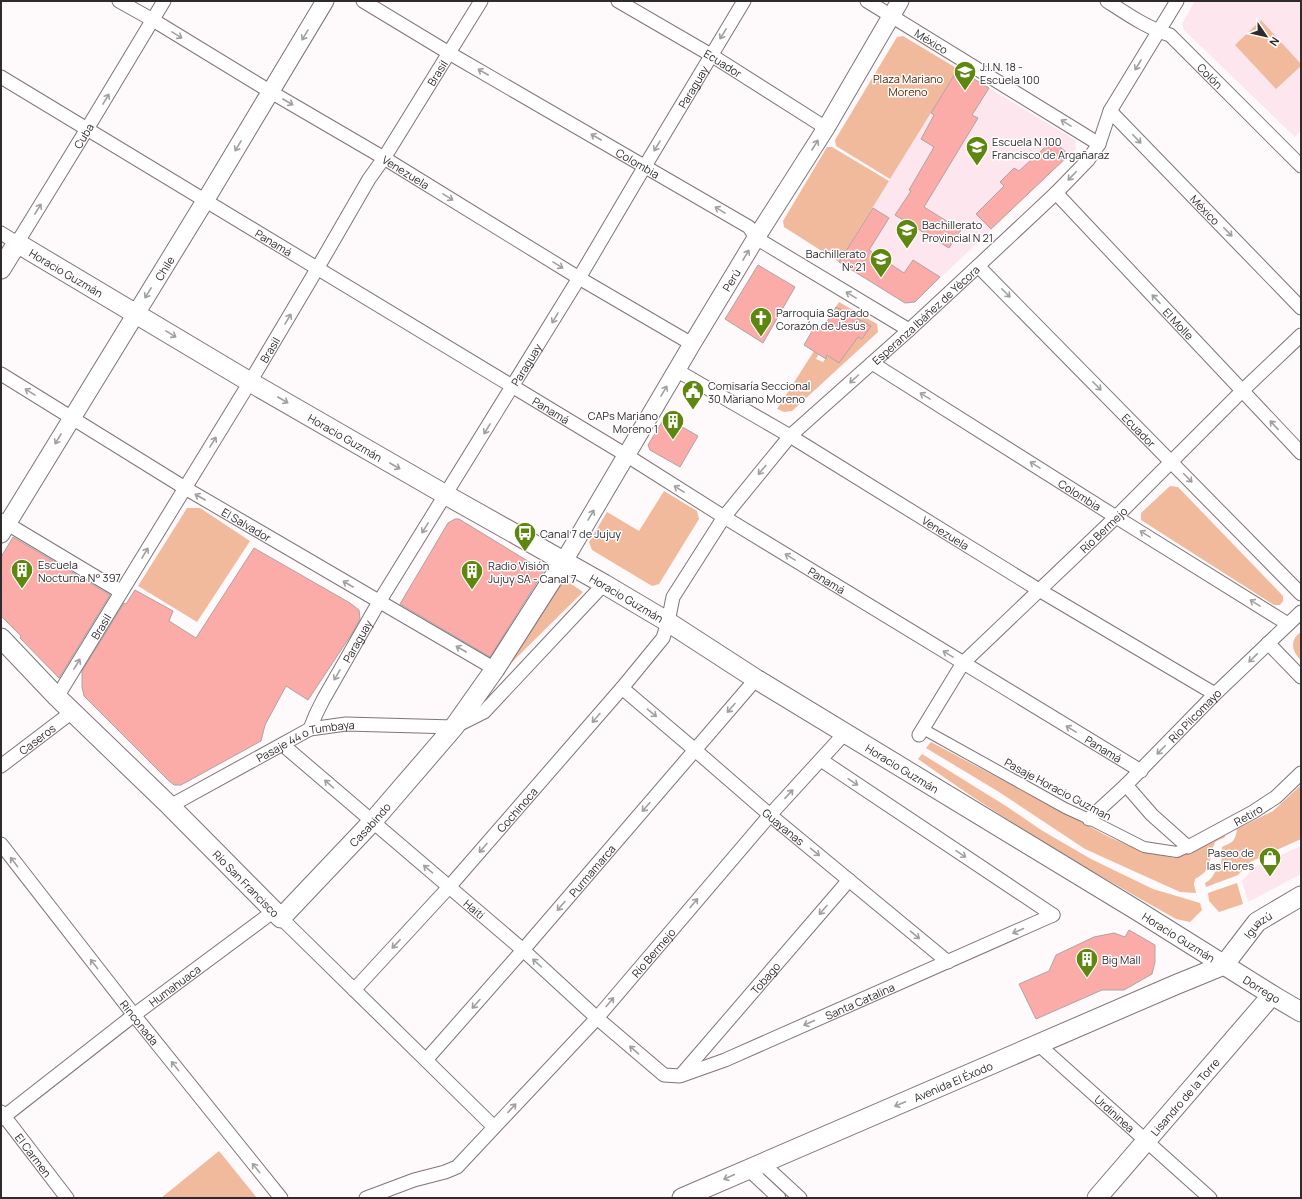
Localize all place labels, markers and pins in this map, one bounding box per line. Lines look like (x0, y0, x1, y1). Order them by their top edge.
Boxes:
school or university icon: J.I.N. 18 - Escuela 100 (952, 59, 978, 92)
place label: J.I.N. 18 - Escuela 100 (980, 59, 1040, 87)
school or university icon: Escuela N 100 Francisco de Argañaraz (964, 134, 990, 167)
place label: Escuela N 100 Francisco de Argañaraz (992, 134, 1110, 162)
school or university icon: Bachillerato Provincial N 21 (894, 217, 920, 250)
place label: Bachillerato Provincial N 21 (922, 217, 993, 245)
place label: Bachillerato Nº 21 (806, 246, 866, 274)
school or university icon: Bachillerato Nº 21 (868, 246, 894, 279)
church icon: Parroquia Sagrado Corazón de Jesús (748, 305, 774, 338)
place label: Parroquia Sagrado Corazón de Jesús (776, 305, 870, 333)
public building icon: Comisaría Seccional 30 Mariano Moreno (680, 378, 706, 411)
place label: Comisaría Seccional 30 Mariano Moreno (708, 378, 810, 406)
place label: CAPs Mariano Moreno 1 (588, 408, 658, 436)
building icon: CAPs Mariano Moreno 1 (660, 408, 686, 441)
bus stop icon: Canal 7 de Jujuy (512, 520, 538, 553)
place label: Canal 7 de Jujuy (540, 526, 621, 541)
building icon: Escuela Nocturna N° 397 (9, 557, 35, 590)
place label: Escuela Nocturna N° 397 (38, 557, 121, 585)
building icon: Radio Visión Jujuy SA - Canal 7 (459, 558, 485, 591)
place label: Radio Visión Jujuy SA - Canal 7 (488, 558, 577, 586)
place label: Paseo de las Flores (1207, 845, 1255, 873)
shop icon: Paseo de las Flores (1257, 845, 1283, 878)
building icon: Big Mall (1074, 946, 1100, 979)
place label: Big Mall (1102, 952, 1141, 967)

